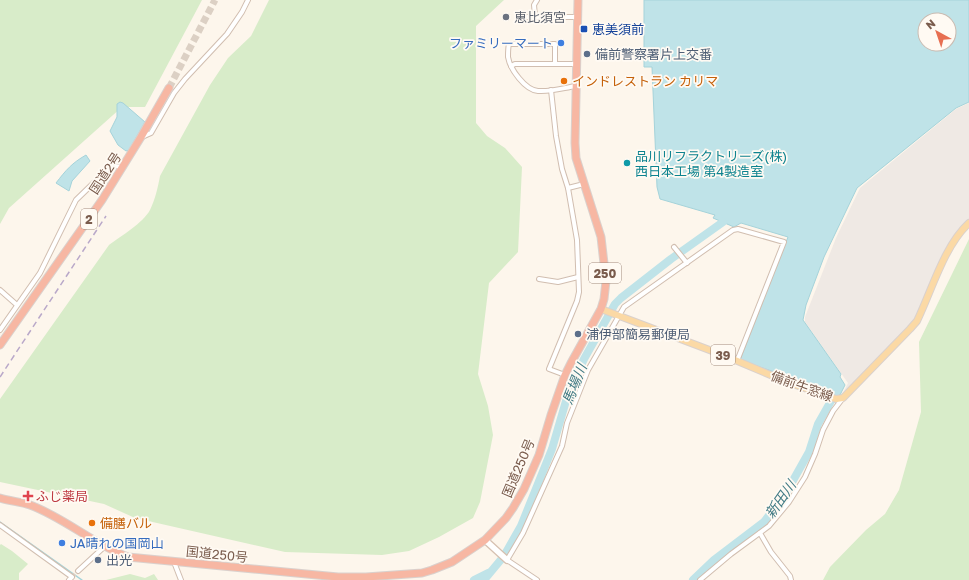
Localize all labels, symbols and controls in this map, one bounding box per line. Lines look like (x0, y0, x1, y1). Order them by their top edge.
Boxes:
place label: 恵比須宮 (514, 9, 566, 25)
marker: 恵比須宮 (501, 12, 511, 22)
north arrow (917, 12, 957, 52)
text: N (923, 16, 938, 32)
place label: 恵美須前 (592, 21, 644, 37)
marker: 恵美須前 (579, 24, 589, 34)
place label: ファミリーマート (449, 35, 553, 51)
marker: ファミリーマート (556, 38, 566, 48)
place label: 備前警察署片上交番 (595, 46, 712, 62)
marker: 備前警察署片上交番 (582, 49, 592, 59)
place label: インドレストラン カリマ (572, 73, 718, 89)
marker: インドレストラン カリマ (559, 76, 569, 86)
place label: 品川リフラクトリーズ(株) 西日本工場 第4製造室 (635, 148, 787, 179)
street label: 国道2号 (86, 149, 124, 197)
marker: 品川リフラクトリーズ(株) 西日本工場 第4製造室 (622, 158, 632, 168)
road number: 2 (81, 209, 97, 229)
road number: 250 (589, 263, 621, 283)
place label: 浦伊部簡易郵便局 (586, 326, 690, 342)
marker: 浦伊部簡易郵便局 (573, 329, 583, 339)
road number: 39 (711, 345, 735, 365)
water label: 馬場川 (558, 359, 590, 407)
street label: 備前牛窓線 (769, 367, 835, 405)
street label: 国道250号 (498, 436, 538, 500)
water label: 新田川 (761, 475, 800, 521)
place label: ふじ薬局 (36, 488, 88, 504)
marker: ふじ薬局 (23, 491, 33, 501)
place label: 備膳バル (100, 515, 152, 531)
marker: 備膳バル (87, 518, 97, 528)
place label: JA晴れの国岡山 (70, 535, 164, 551)
marker: JA晴れの国岡山 (57, 538, 67, 548)
street label: 国道250号 (185, 543, 249, 565)
place label: 出光 (106, 552, 132, 568)
marker: 出光 (93, 555, 103, 565)

